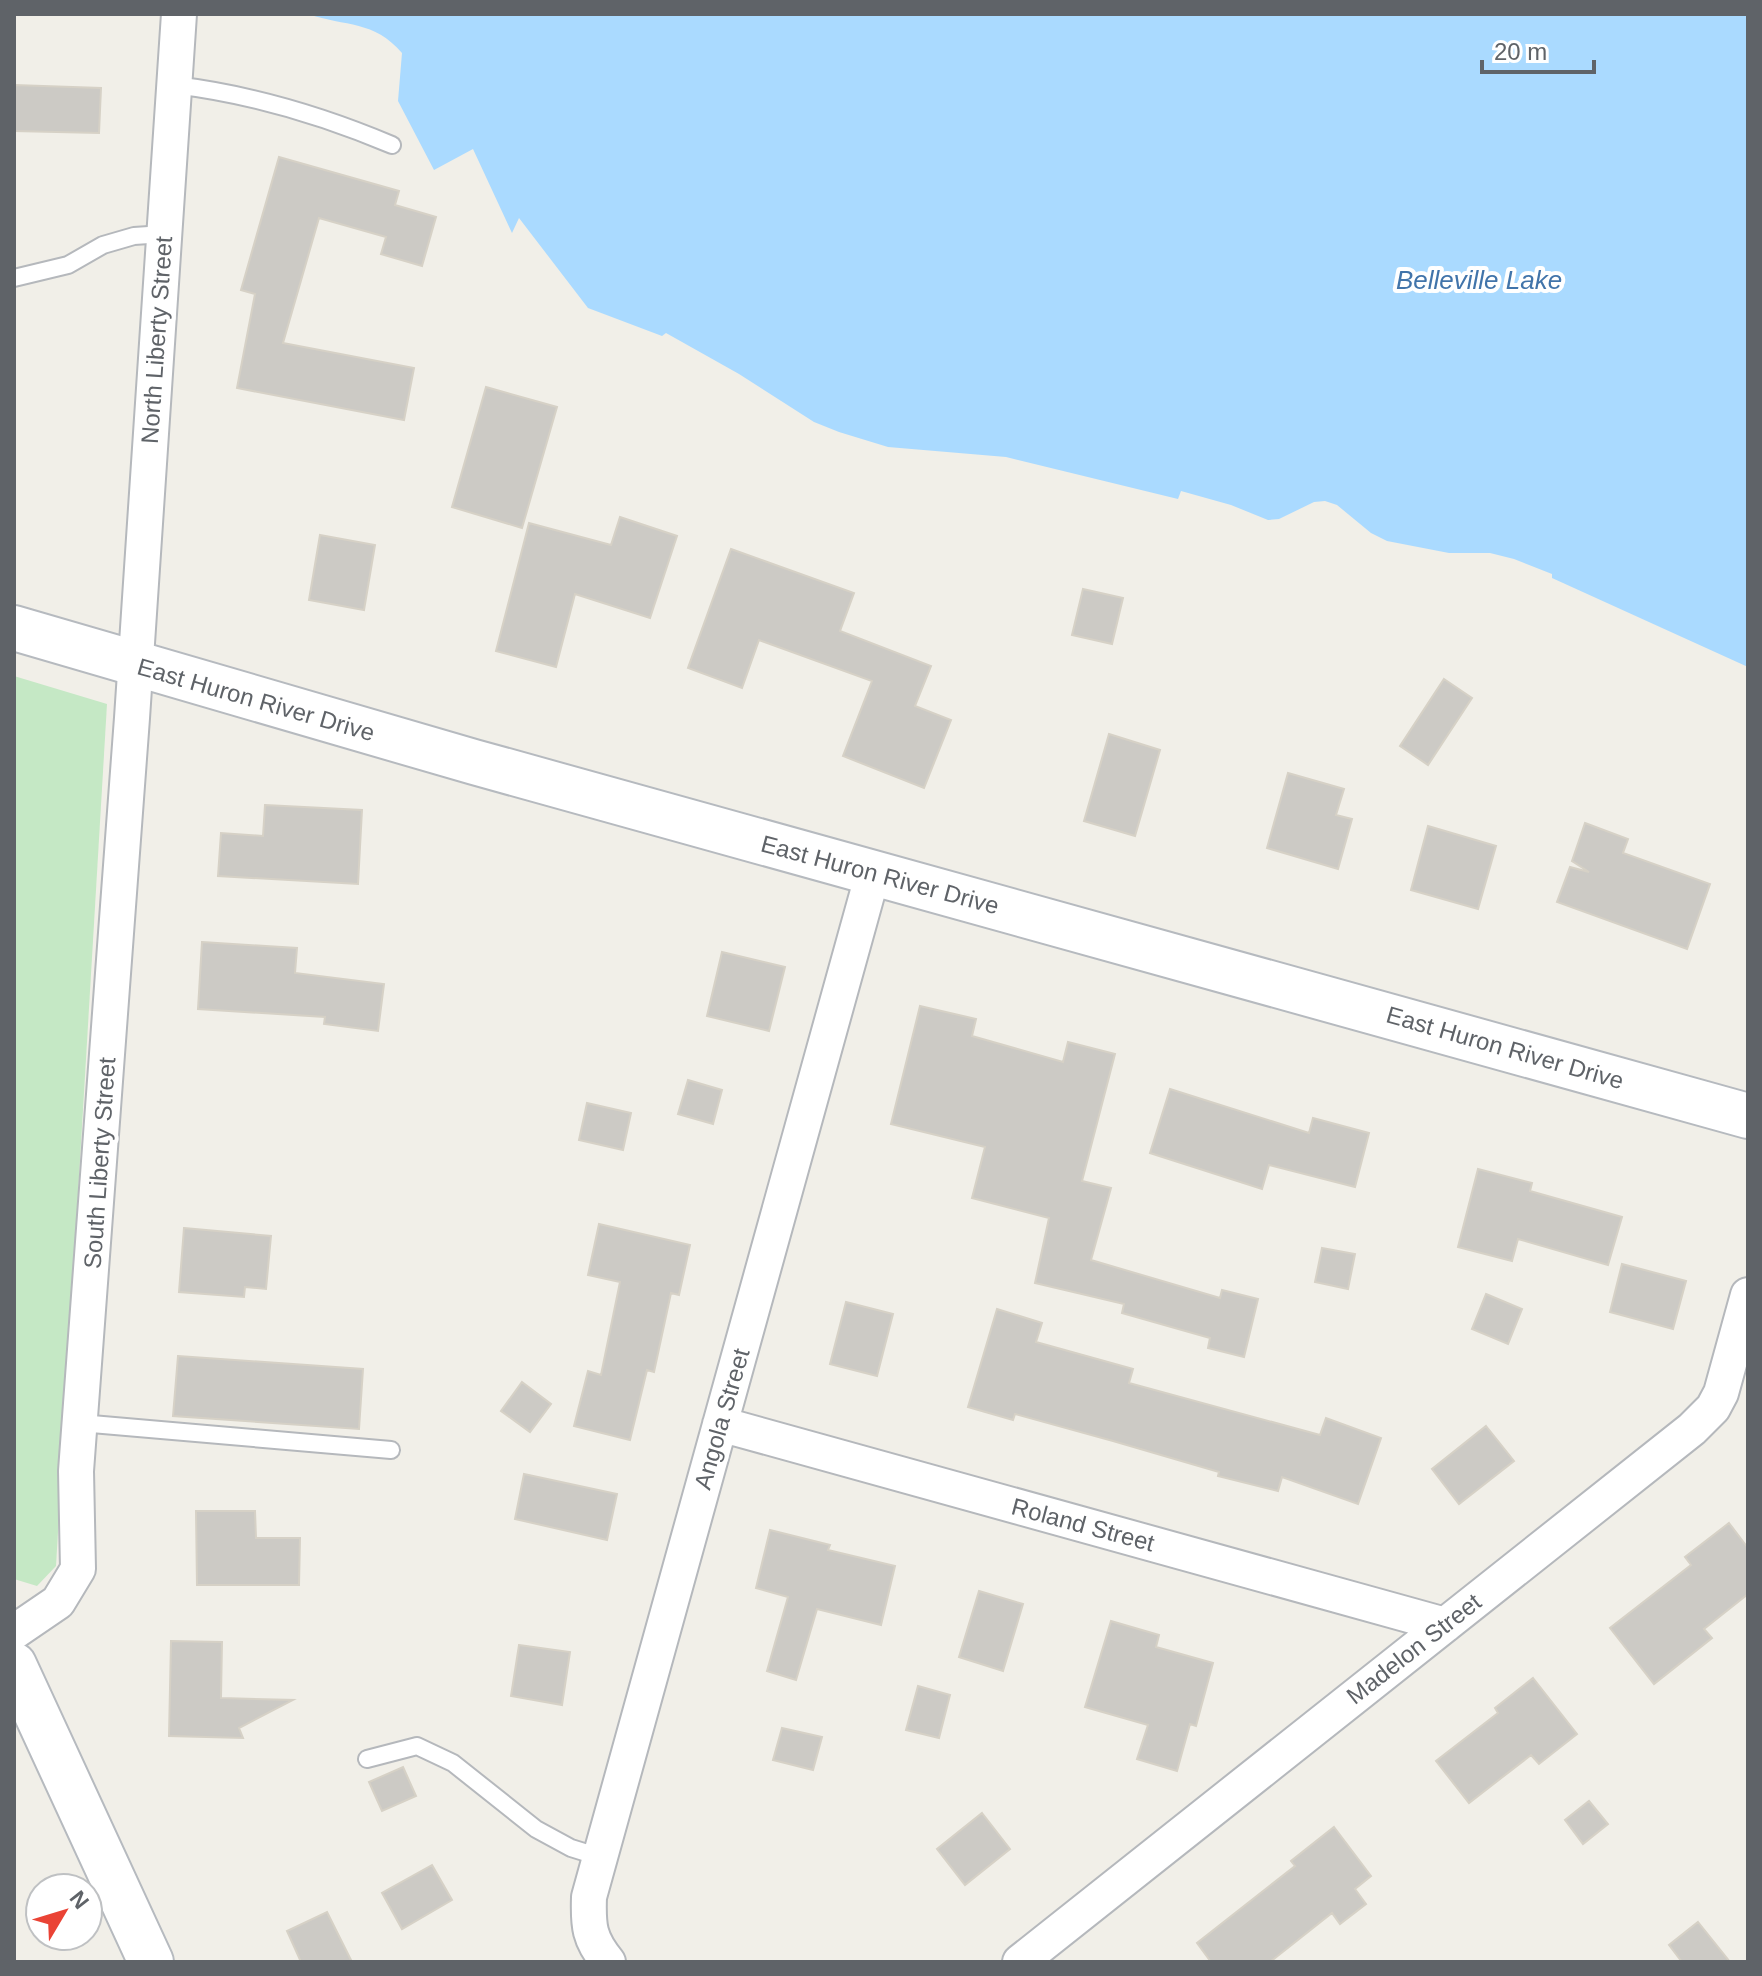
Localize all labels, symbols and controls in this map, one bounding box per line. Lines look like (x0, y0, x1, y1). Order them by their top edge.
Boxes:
scale bar (1482, 24, 1594, 74)
text: 20 m (1494, 38, 1547, 65)
street label: North Liberty Street (136, 235, 177, 445)
water label: Belleville Lake (1396, 265, 1562, 295)
street label: East Huron River Drive (134, 653, 378, 746)
street label: East Huron River Drive (758, 830, 1002, 919)
street label: East Huron River Drive (1383, 1001, 1627, 1094)
street label: South Liberty Street (79, 1056, 120, 1270)
street label: Angola Street (688, 1345, 755, 1492)
street label: Roland Street (1009, 1492, 1158, 1557)
street label: Madelon Street (1341, 1588, 1486, 1709)
north arrow (24, 1872, 104, 1952)
text: N (65, 1886, 94, 1914)

